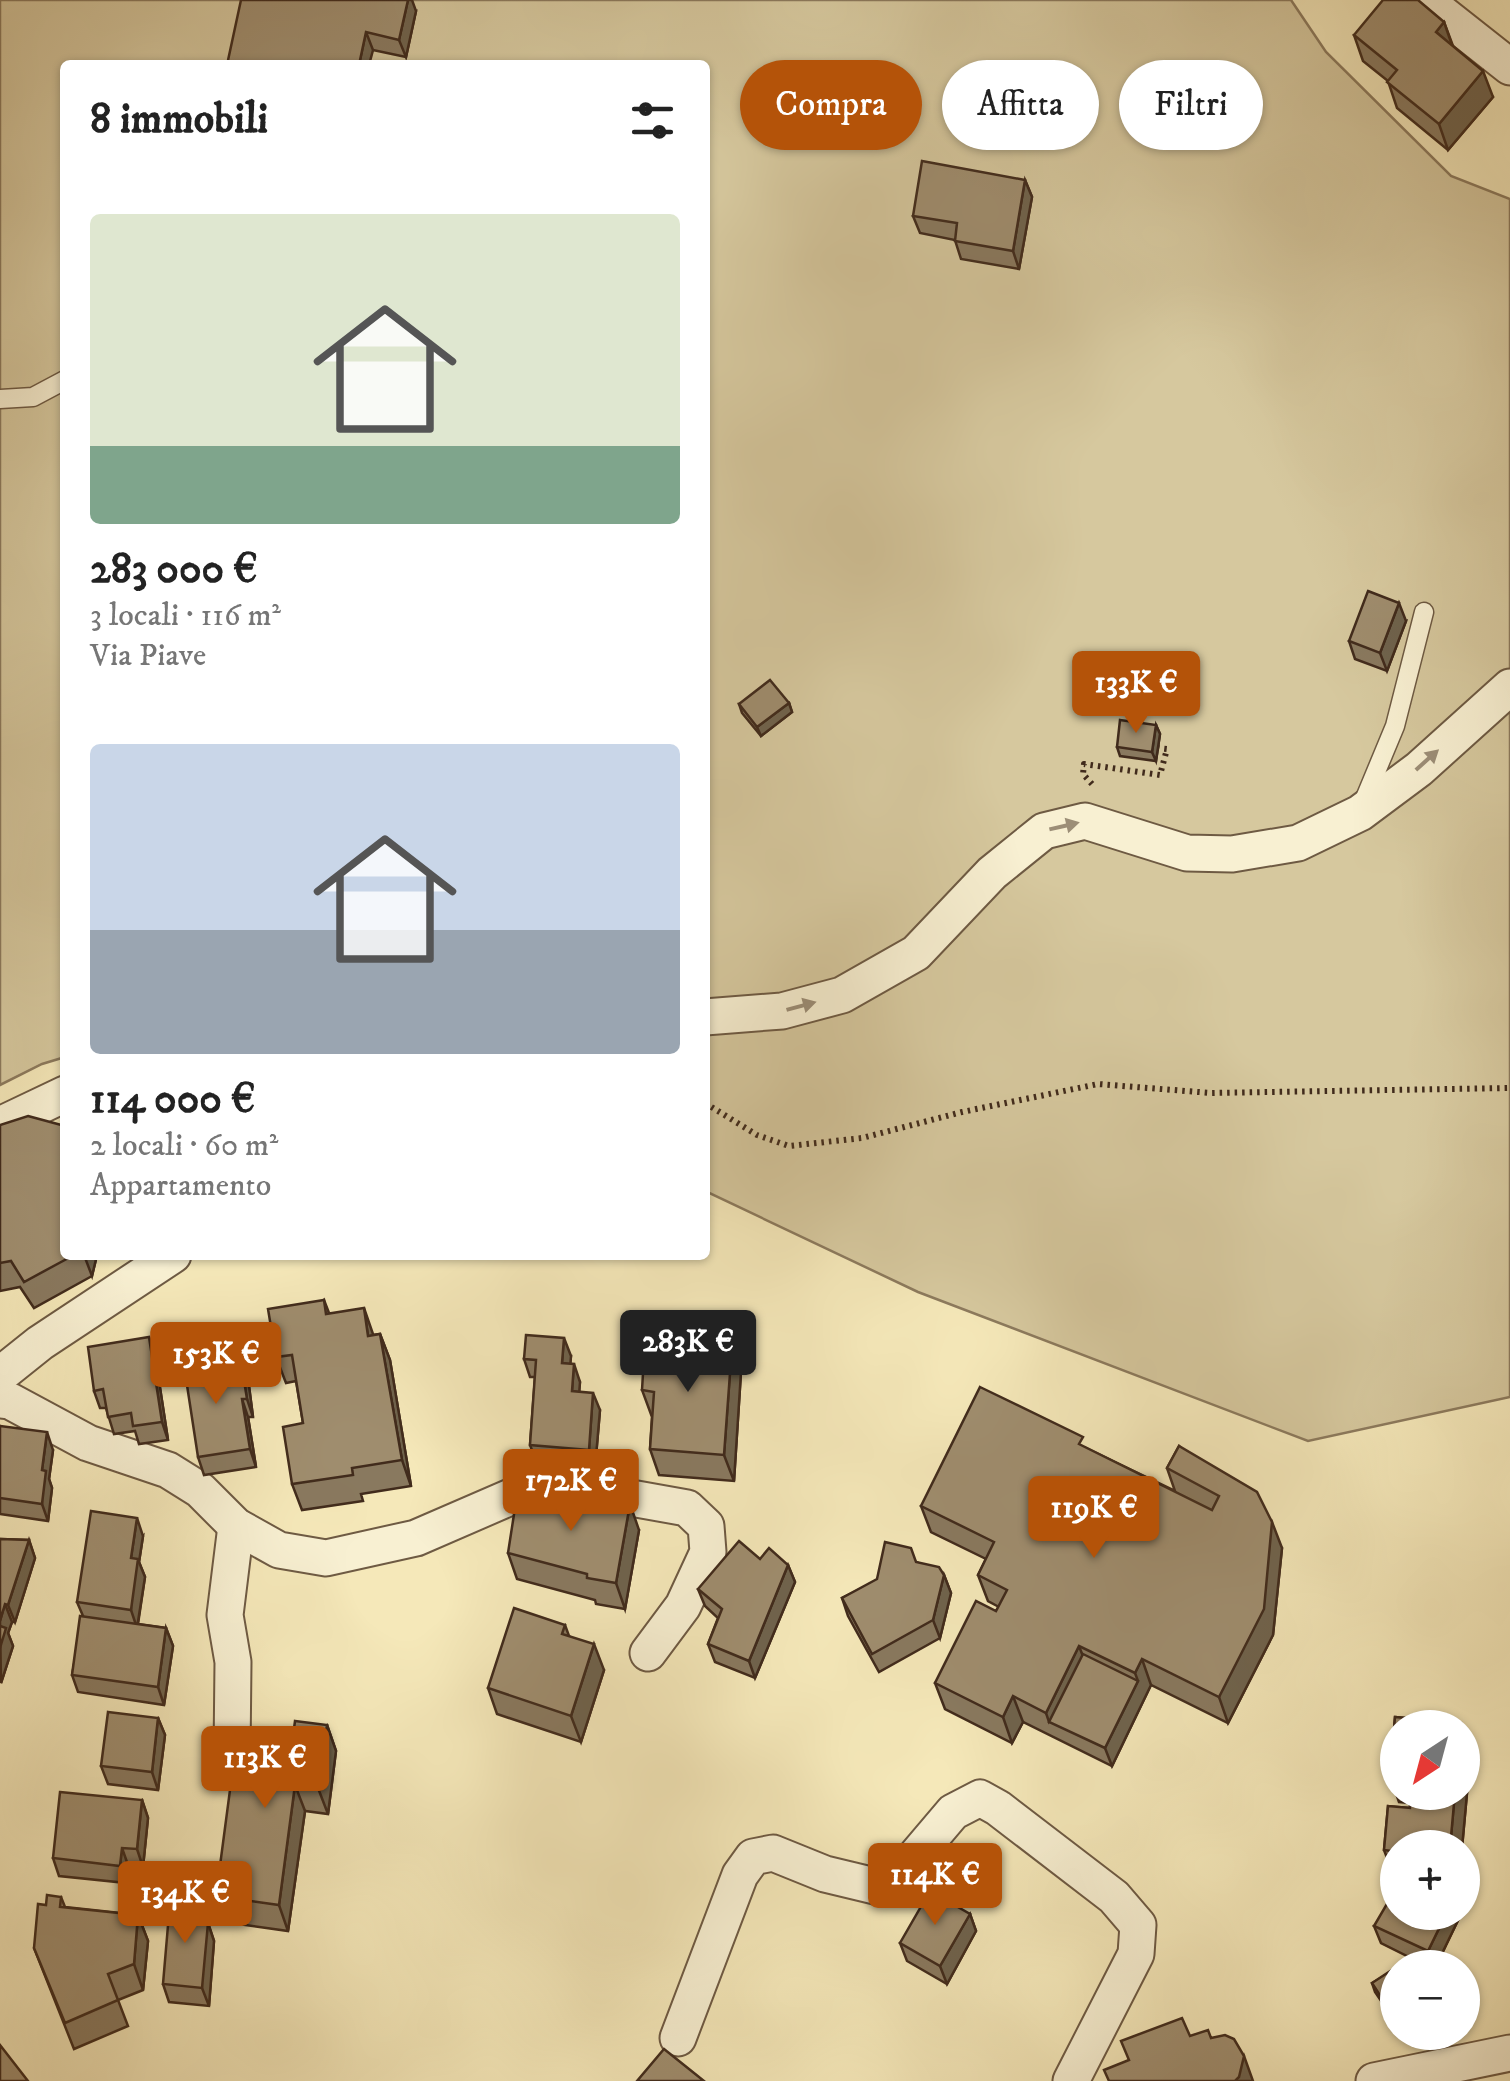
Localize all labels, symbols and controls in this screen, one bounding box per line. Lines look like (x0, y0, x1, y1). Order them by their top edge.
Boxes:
chip: Compra (740, 60, 922, 150)
chip: Affitta (942, 60, 1099, 150)
chip: Filtri (1119, 60, 1263, 150)
icon: filters (625, 93, 680, 148)
text: 8 immobili (90, 94, 268, 146)
icon: home (295, 279, 475, 459)
text: 283 000 € (90, 544, 258, 596)
text: 3 locali · 116 m² (90, 596, 281, 636)
text: Via Piave (90, 636, 206, 676)
pin: 133K € (1055, 651, 1217, 736)
text: 133K € (1094, 663, 1178, 703)
one-way arrow (1415, 749, 1439, 772)
icon: home (295, 809, 475, 989)
one-way arrow (1049, 818, 1080, 833)
one-way arrow (786, 997, 817, 1013)
text: 114 000 € (90, 1074, 255, 1126)
text: 2 locali · 60 m² (90, 1126, 278, 1166)
text: Appartamento (90, 1166, 271, 1206)
pin: 283K € (607, 1310, 769, 1395)
pin: 153K € (135, 1322, 297, 1407)
text: 283K € (642, 1322, 734, 1362)
text: 153K € (172, 1334, 260, 1374)
pin: 172K € (490, 1449, 652, 1534)
text: 172K € (525, 1461, 617, 1501)
pin: 119K € (1013, 1476, 1175, 1561)
text: 119K € (1050, 1488, 1138, 1528)
north arrow (1380, 1710, 1480, 1810)
map controls (1380, 1710, 1480, 2050)
pin: 113K € (184, 1726, 346, 1811)
text: 113K € (223, 1738, 307, 1778)
button: + (1380, 1830, 1480, 1930)
pin: 114K € (854, 1843, 1016, 1928)
text: 114K € (890, 1855, 980, 1895)
pin: 134K € (104, 1861, 266, 1946)
text: 134K € (140, 1873, 230, 1913)
button: − (1380, 1950, 1480, 2050)

